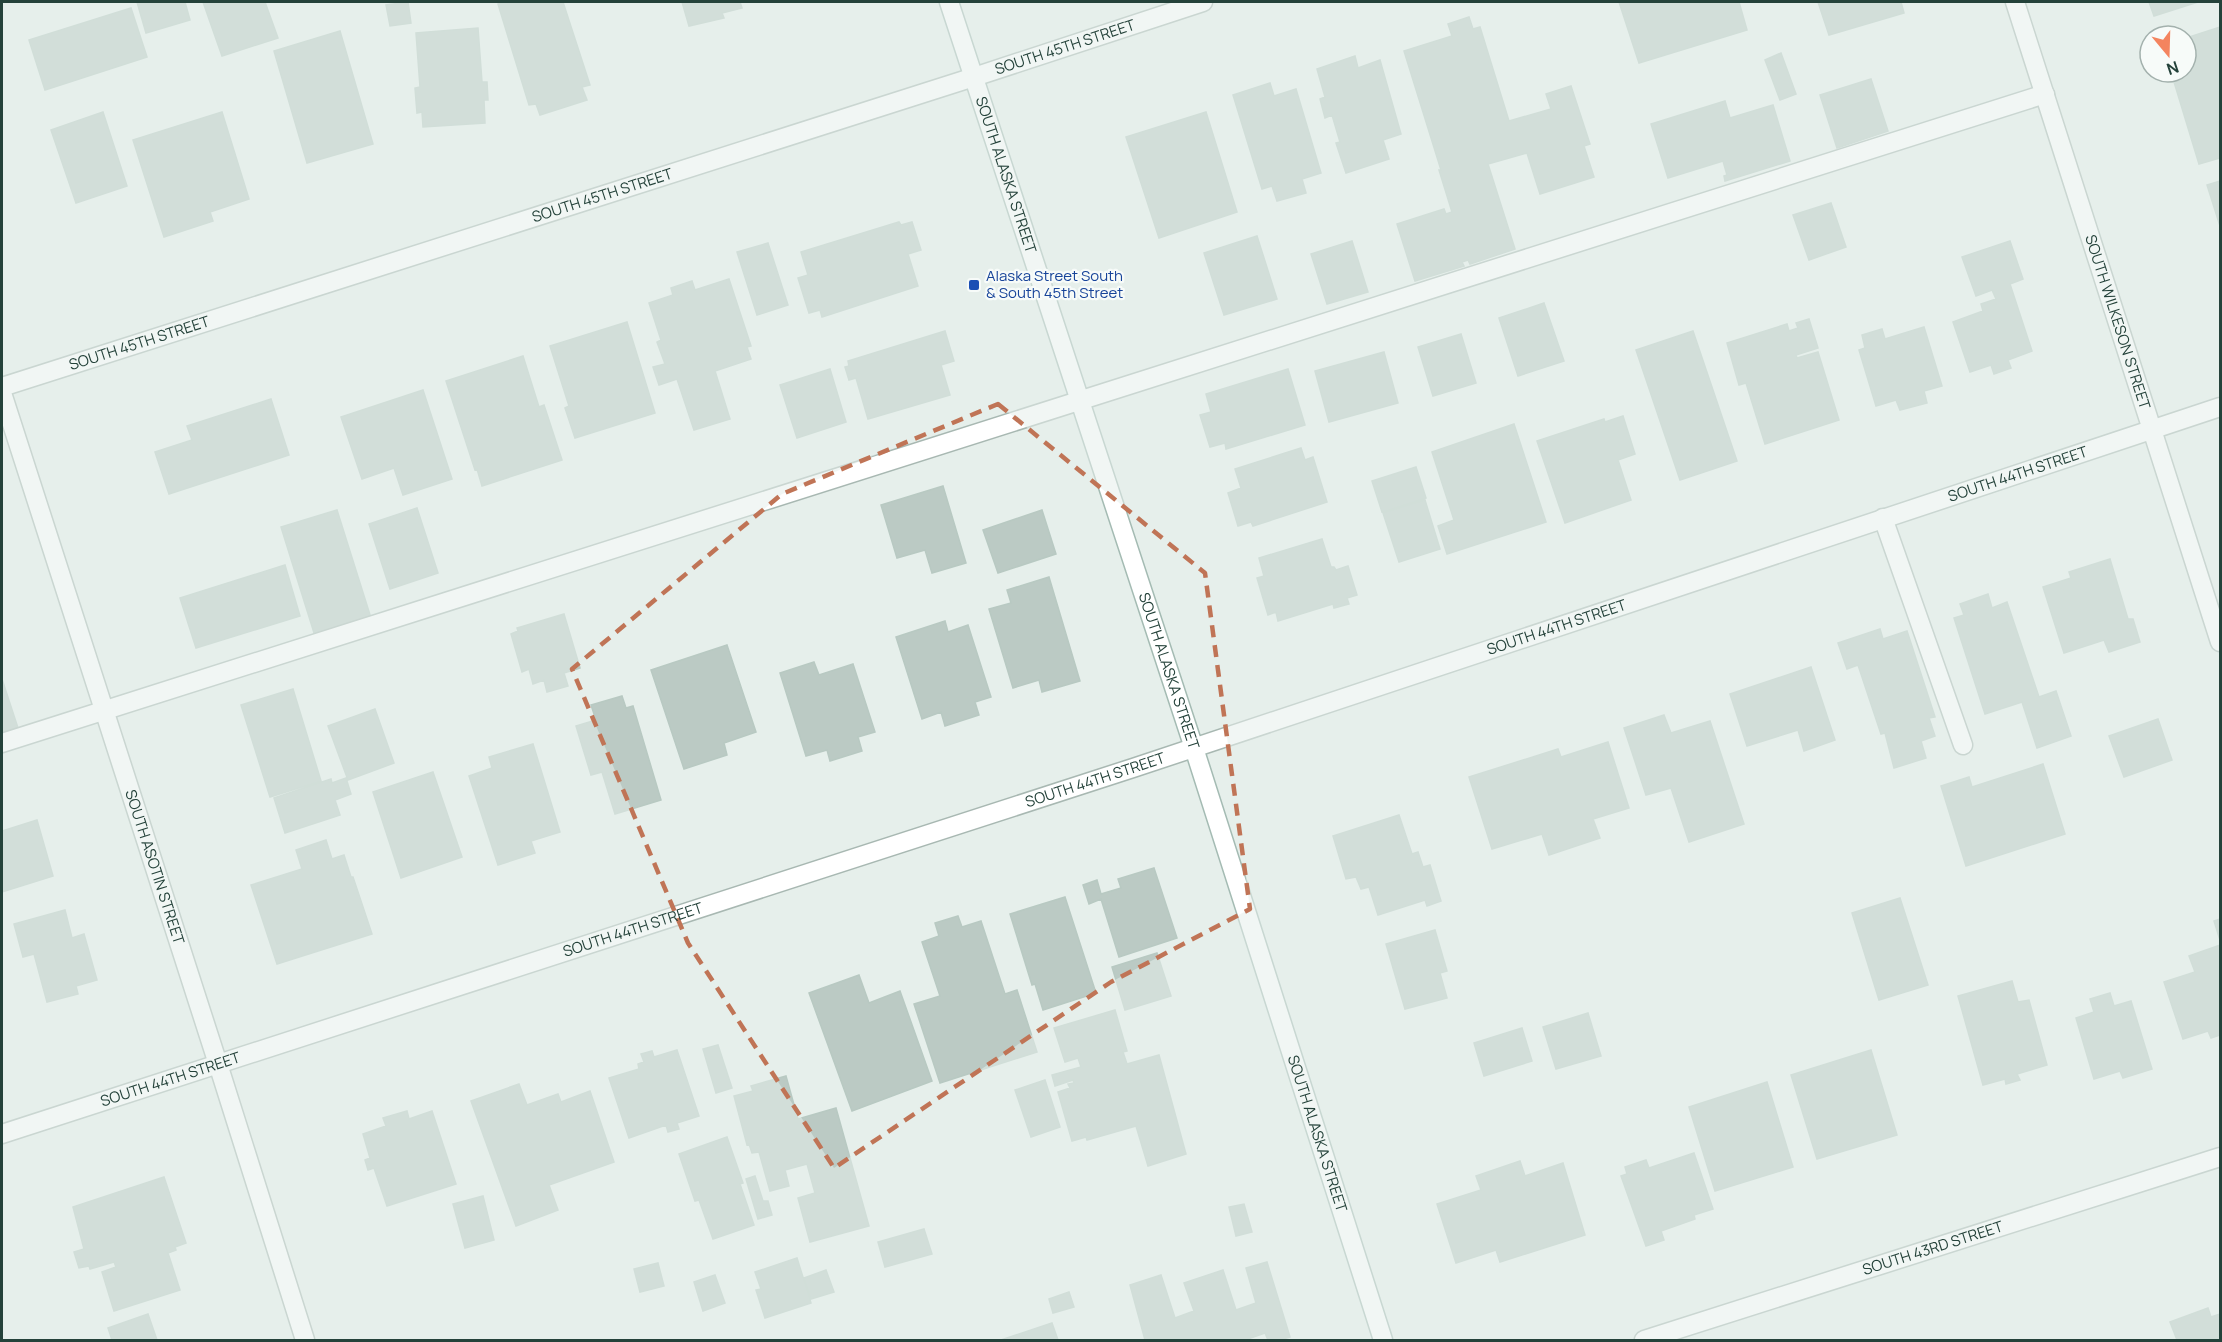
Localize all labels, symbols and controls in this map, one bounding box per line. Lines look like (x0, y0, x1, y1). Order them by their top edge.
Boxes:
street label: SOUTH 45TH STREET (992, 14, 1138, 79)
north arrow (2138, 24, 2198, 84)
text: N (2164, 56, 2182, 80)
street label: SOUTH ALASKA STREET (971, 94, 1042, 256)
street label: SOUTH 45TH STREET (529, 163, 675, 227)
street label: SOUTH WILKESON STREET (2080, 232, 2156, 412)
place label: Alaska Street South & South 45th Street (986, 265, 1123, 303)
marker: Alaska Street South & South 45th Street (967, 278, 981, 292)
street label: SOUTH 45TH STREET (66, 311, 212, 375)
street label: SOUTH 44TH STREET (1945, 441, 2090, 507)
street label: SOUTH ALASKA STREET (1134, 590, 1205, 752)
street label: SOUTH 44TH STREET (1484, 594, 1629, 660)
street label: SOUTH 44TH STREET (1022, 747, 1168, 812)
street label: SOUTH ASOTIN STREET (120, 787, 190, 947)
street label: SOUTH 44TH STREET (560, 897, 705, 962)
street label: SOUTH 44TH STREET (98, 1047, 243, 1111)
street label: SOUTH ALASKA STREET (1283, 1052, 1352, 1215)
street label: SOUTH 43RD STREET (1860, 1216, 2006, 1280)

